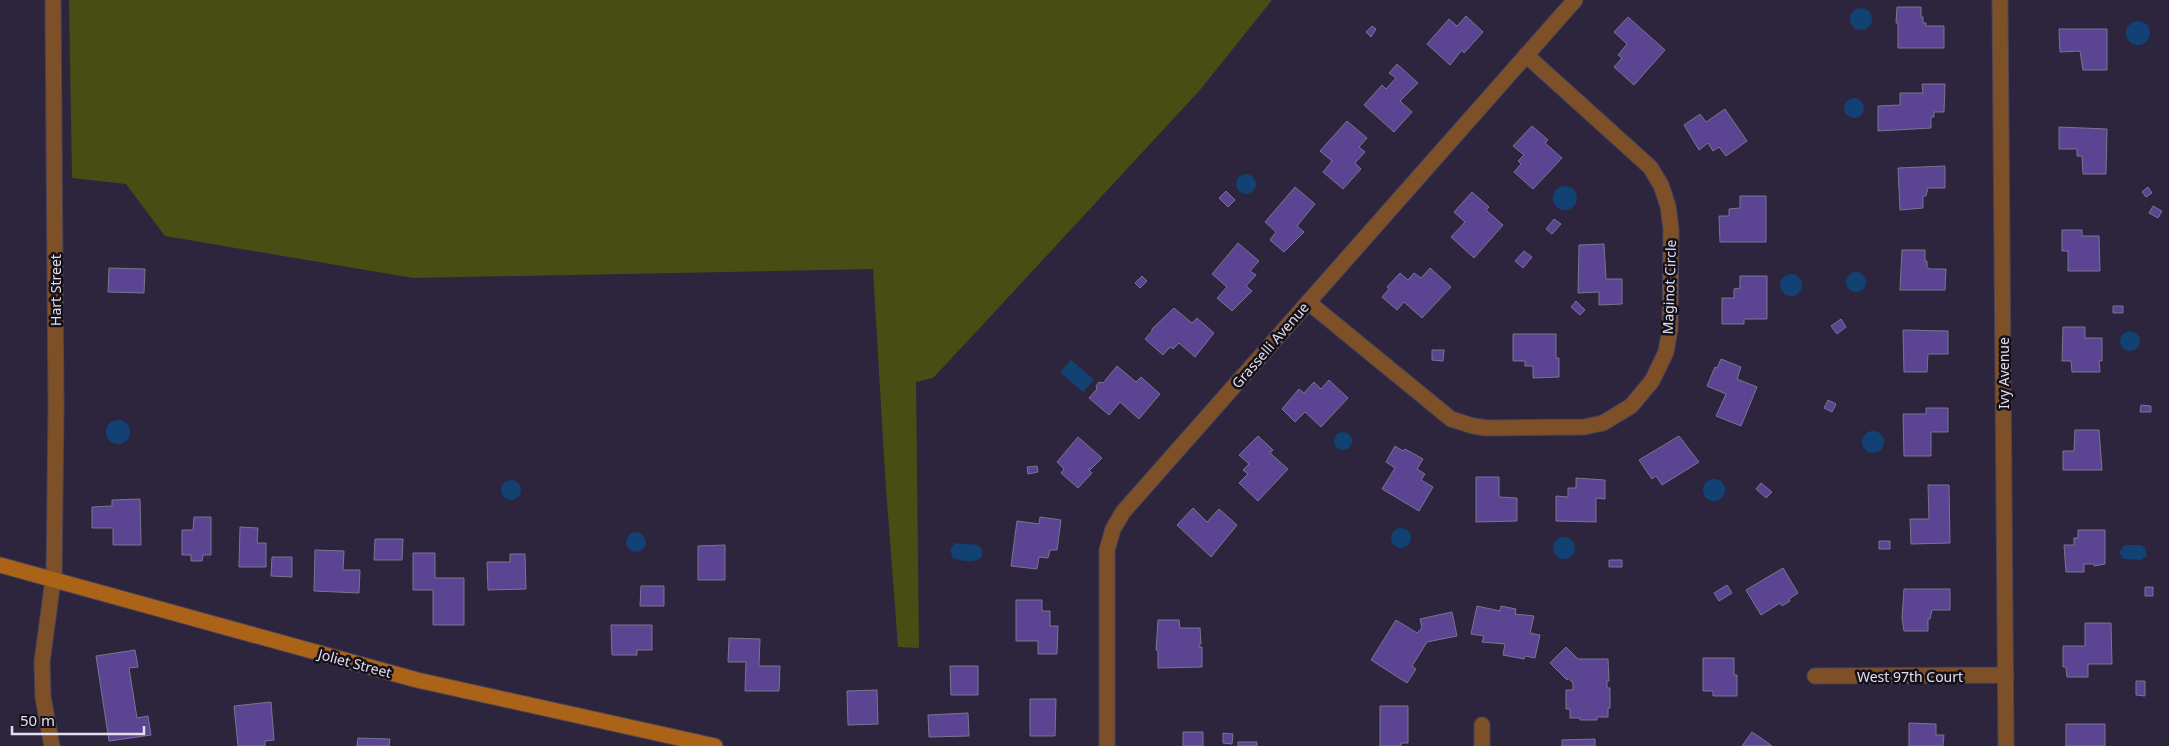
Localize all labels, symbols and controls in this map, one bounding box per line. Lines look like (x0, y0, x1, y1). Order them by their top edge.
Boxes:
street label: Maginot Circle (1658, 239, 1680, 335)
street label: Hart Street (46, 254, 65, 326)
street label: Grasselli Avenue (1227, 298, 1313, 392)
street label: Ivy Avenue (1994, 337, 2013, 409)
street label: Joliet Street (314, 644, 394, 682)
street label: West 97th Court (1857, 667, 1963, 686)
scale bar (12, 704, 145, 736)
text: 50 m (20, 710, 55, 730)

